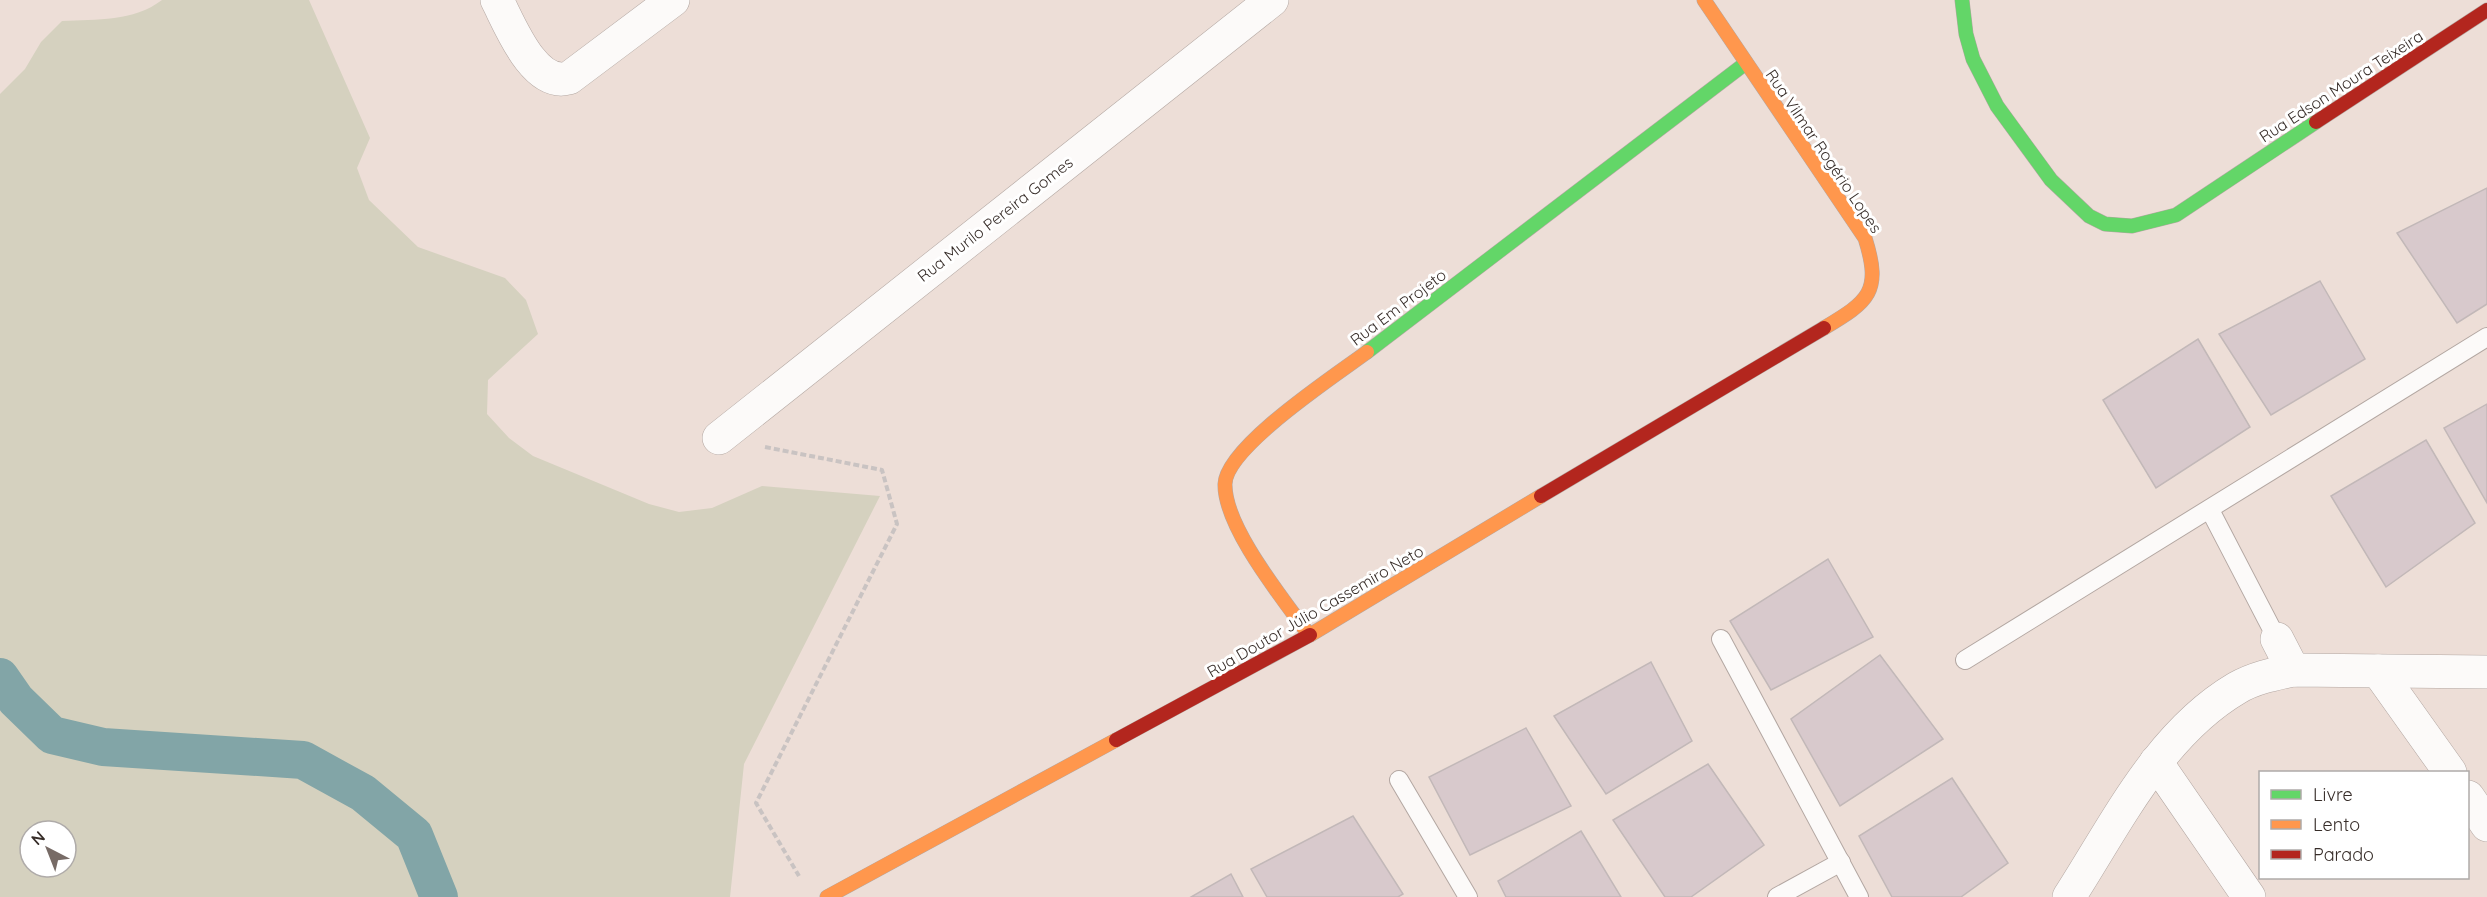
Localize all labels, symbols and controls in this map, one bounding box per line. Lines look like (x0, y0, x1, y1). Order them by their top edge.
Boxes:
street label: Rua Edson Moura Teixeira (2255, 26, 2427, 146)
street label: Rua Vilmar Rogério Lopes (1762, 65, 1886, 237)
street label: Rua Murilo Pereira Gomes (913, 152, 1077, 286)
street label: Rua Em Projeto (1346, 264, 1450, 350)
street label: Rua Doutor Júlio Cassemiro Neto (1203, 541, 1427, 681)
legend (2259, 771, 2469, 879)
text: Livre (2313, 783, 2353, 806)
text: Lento (2313, 813, 2360, 836)
north arrow (18, 819, 78, 879)
text: N (27, 826, 49, 849)
text: Parado (2313, 843, 2374, 866)

